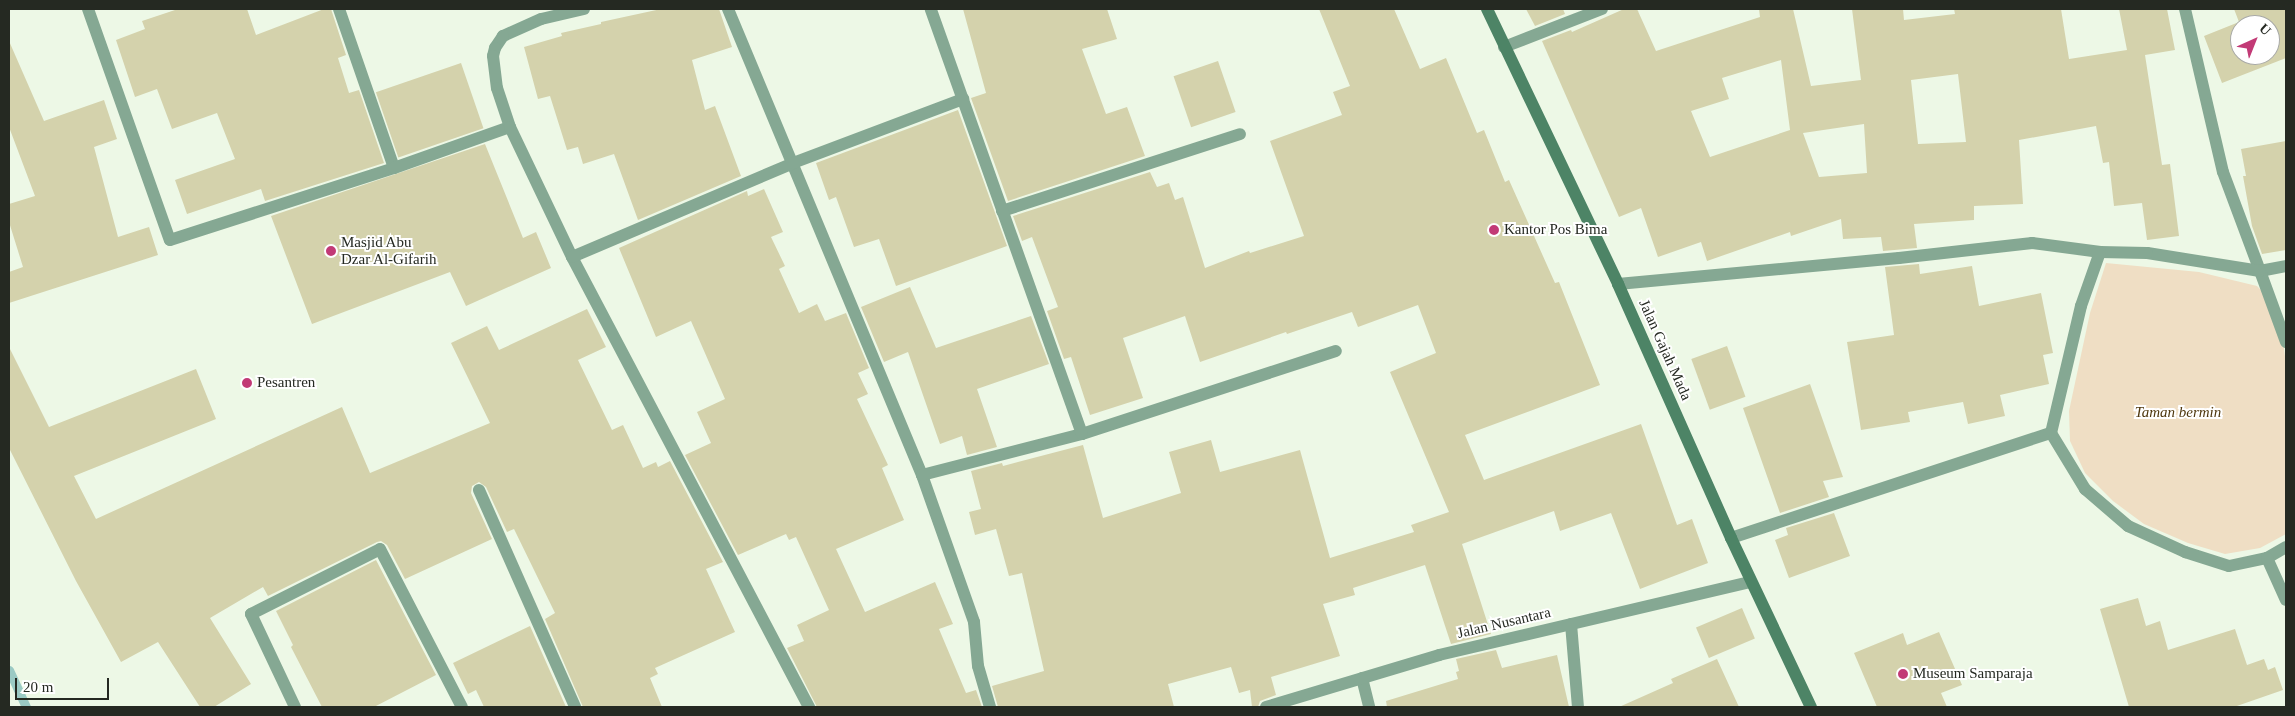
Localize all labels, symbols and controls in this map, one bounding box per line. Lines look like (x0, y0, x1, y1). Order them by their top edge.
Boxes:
north arrow (2230, 15, 2280, 65)
text: U (2256, 21, 2274, 38)
place label: Kantor Pos Bima (1504, 221, 1607, 239)
marker: Kantor Pos Bima (1488, 224, 1500, 236)
place label: Masjid Abu Dzar Al-Gifarih (341, 233, 437, 268)
marker: Masjid Abu Dzar Al-Gifarih (325, 245, 337, 257)
street label: Jalan Gajah Mada (1635, 297, 1695, 403)
place label: Pesantren (257, 374, 315, 392)
marker: Pesantren (241, 377, 253, 389)
park label: Taman bermin (2135, 404, 2221, 422)
street label: Jalan Nusantara (1456, 604, 1552, 642)
place label: Museum Samparaja (1913, 665, 2033, 683)
scale bar (18, 668, 111, 700)
marker: Museum Samparaja (1897, 668, 1909, 680)
text: 20 m (23, 679, 53, 695)

